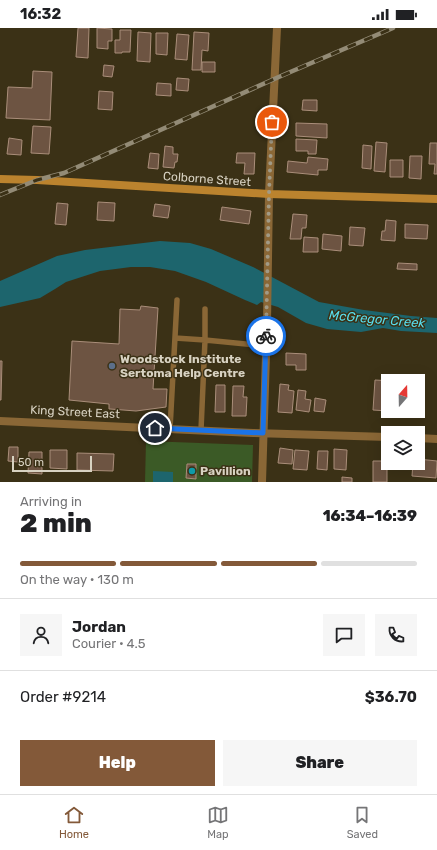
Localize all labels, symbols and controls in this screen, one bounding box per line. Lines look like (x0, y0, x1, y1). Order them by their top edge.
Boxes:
text: 16:32 (20, 5, 61, 23)
pin (255, 105, 289, 139)
icon: bag (261, 111, 283, 133)
street label: Colborne Street (163, 169, 252, 189)
water label: McGregor Creek (328, 307, 426, 332)
courier (246, 316, 286, 356)
icon: bike (255, 325, 277, 347)
place label: Woodstock Institute Sertoma Help Centre (120, 352, 245, 380)
marker: Woodstock Institute Sertoma Help Centre (107, 361, 117, 371)
north arrow (381, 374, 425, 418)
map controls (381, 374, 425, 470)
street label: King Street East (30, 403, 121, 421)
pin (138, 411, 172, 445)
icon: home (144, 417, 166, 439)
button: layers (381, 426, 425, 470)
scale bar (12, 454, 92, 473)
text: 50 m (18, 456, 44, 469)
place label: Pavillion (200, 464, 251, 478)
marker: Pavillion (187, 466, 197, 476)
text: Arriving in (20, 494, 82, 509)
text: 16:34–16:39 (323, 507, 417, 525)
text: 2 min (20, 508, 92, 539)
text: On the way · 130 m (20, 572, 134, 587)
button: person (20, 614, 62, 656)
button: chat (323, 614, 365, 656)
button: phone (375, 614, 417, 656)
text: Jordan (72, 618, 126, 636)
text: Courier · 4.5 (72, 636, 146, 651)
text: Order #9214 (20, 688, 106, 706)
text: $36.70 (365, 688, 417, 706)
button: Help (20, 740, 215, 786)
button: Share (223, 740, 417, 786)
tab: Home (59, 804, 89, 841)
tab: Map (207, 804, 229, 841)
tab: Saved (347, 804, 378, 841)

